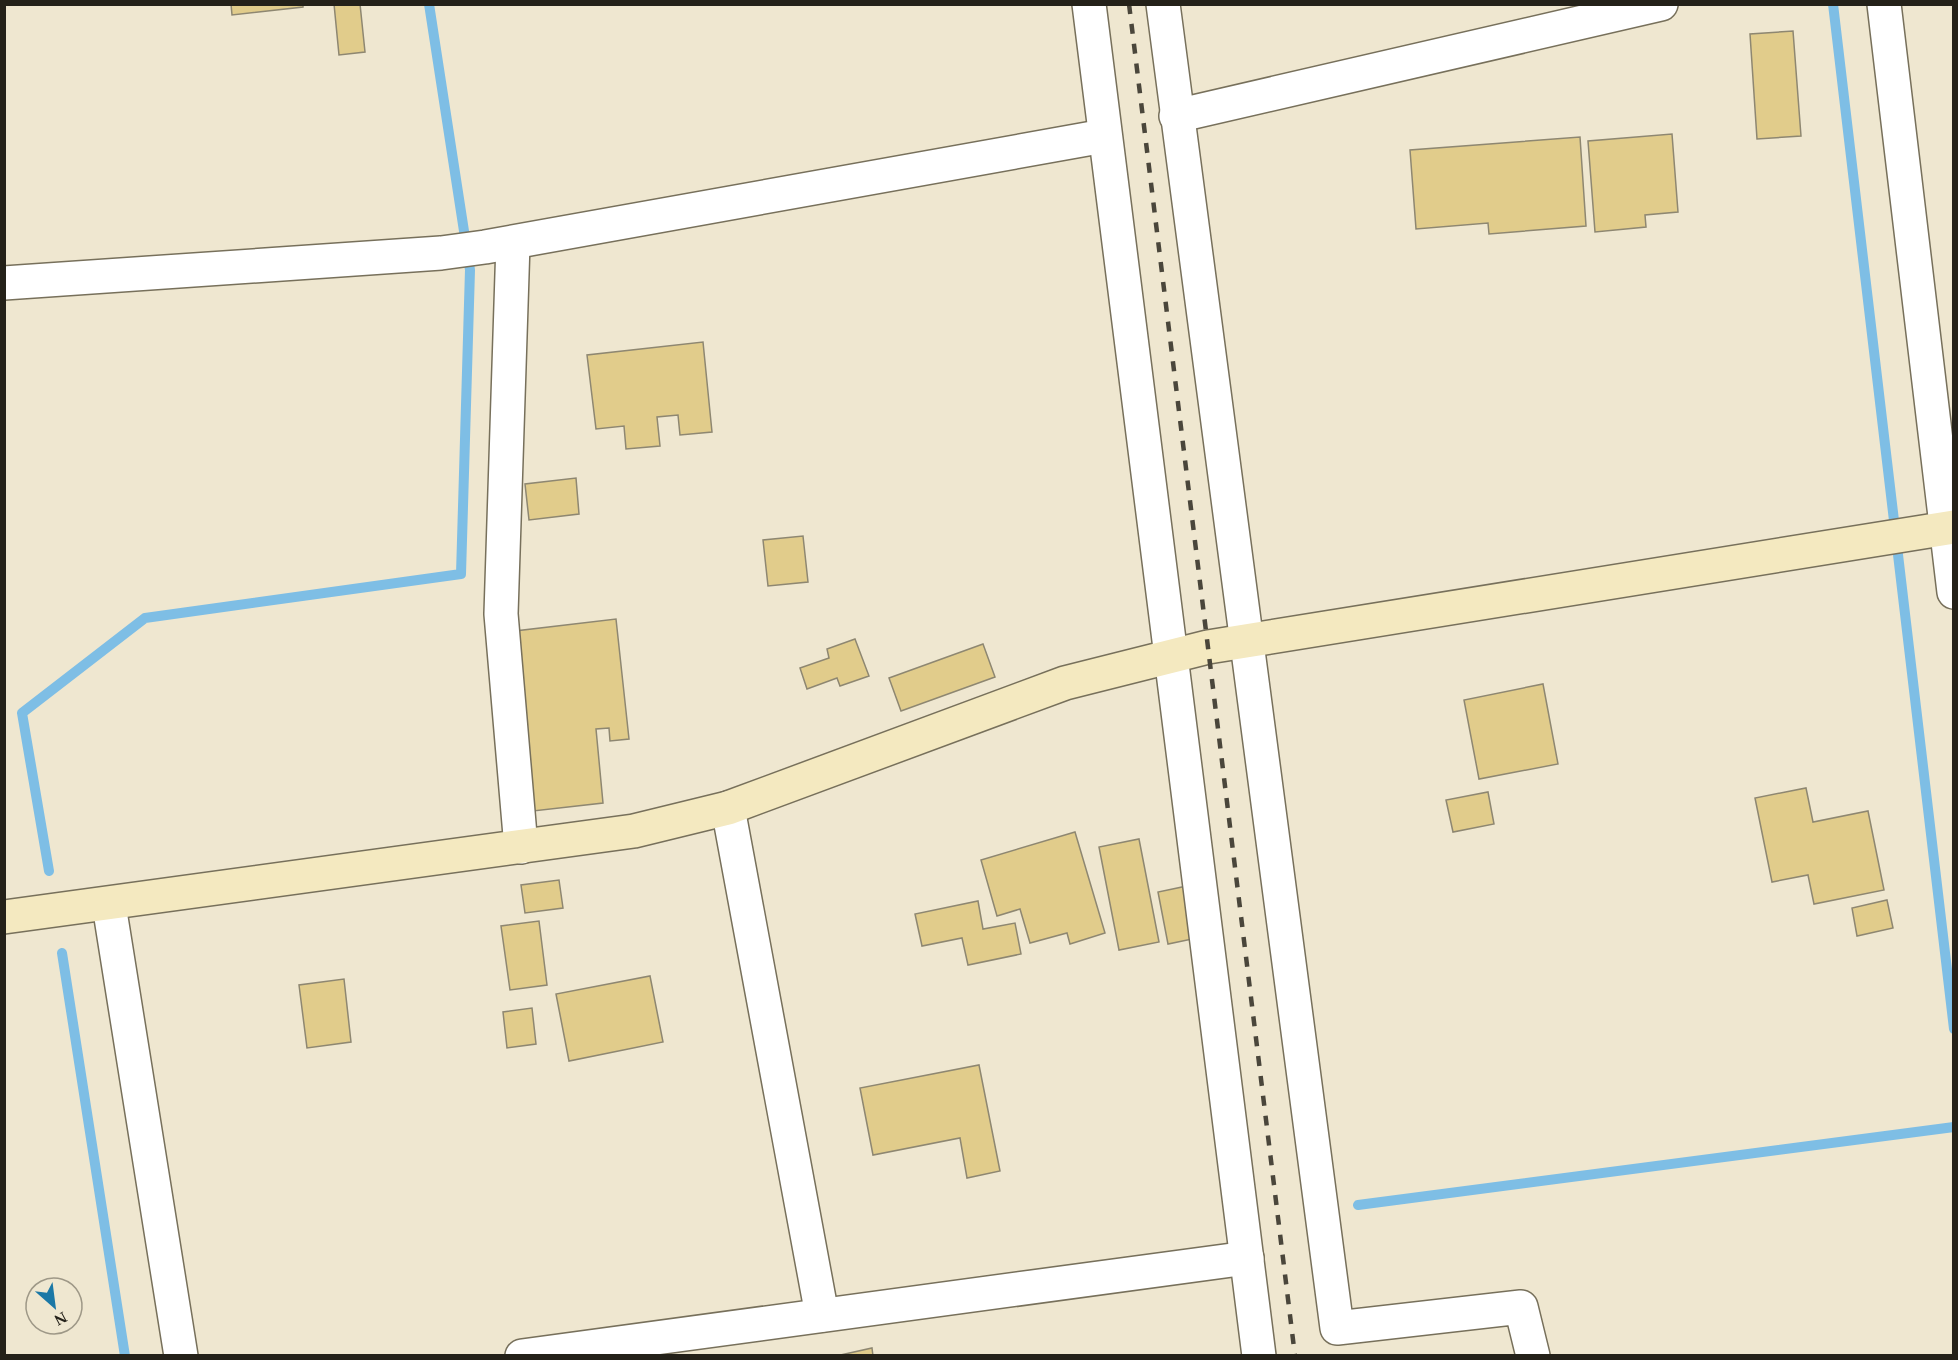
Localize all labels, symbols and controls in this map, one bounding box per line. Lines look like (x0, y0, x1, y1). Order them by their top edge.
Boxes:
north arrow (24, 1276, 84, 1336)
text: N (51, 1309, 70, 1329)

